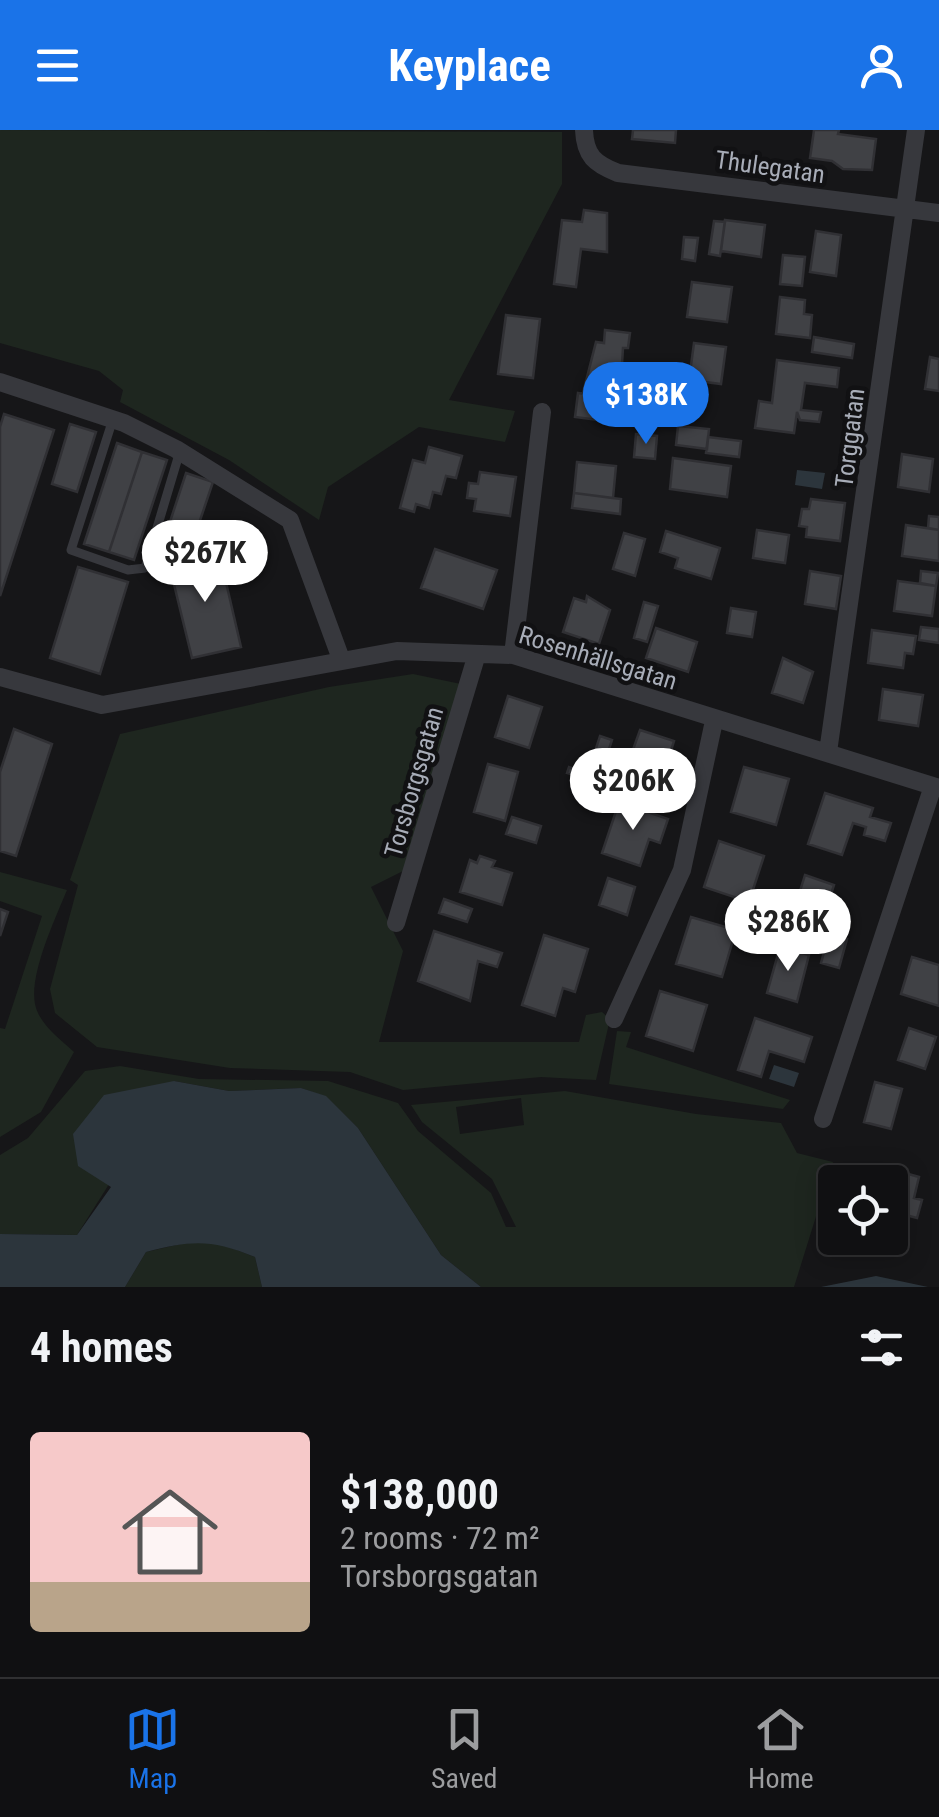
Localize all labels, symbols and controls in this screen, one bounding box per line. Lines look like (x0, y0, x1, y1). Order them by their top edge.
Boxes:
icon: menu (30, 38, 85, 93)
icon: person (854, 38, 909, 93)
text: Keyplace (388, 39, 551, 92)
street label: Thulegatan (713, 145, 827, 189)
pin: $138K (576, 362, 716, 447)
text: $138K (605, 375, 687, 413)
street label: Torggatan (830, 387, 870, 489)
pin: $267K (135, 520, 275, 605)
text: $267K (164, 533, 246, 571)
street label: Rosenhällsgatan (515, 620, 681, 696)
street label: Torsborgsgatan (379, 703, 449, 861)
pin: $206K (563, 748, 703, 833)
text: $206K (592, 761, 674, 799)
pin: $286K (718, 889, 858, 974)
text: $286K (747, 902, 829, 940)
map controls (818, 1165, 908, 1255)
button: locate (818, 1165, 908, 1255)
icon: filters (854, 1320, 909, 1375)
text: 4 homes (30, 1323, 173, 1372)
text: $138,000 (340, 1470, 499, 1519)
icon: home (110, 1472, 230, 1592)
text: 2 rooms · 72 m² (340, 1519, 539, 1557)
text: Torsborgsgatan (340, 1557, 539, 1595)
tab: Map (125, 1702, 180, 1795)
tab: Saved (431, 1702, 497, 1795)
tab: Home (748, 1702, 814, 1795)

